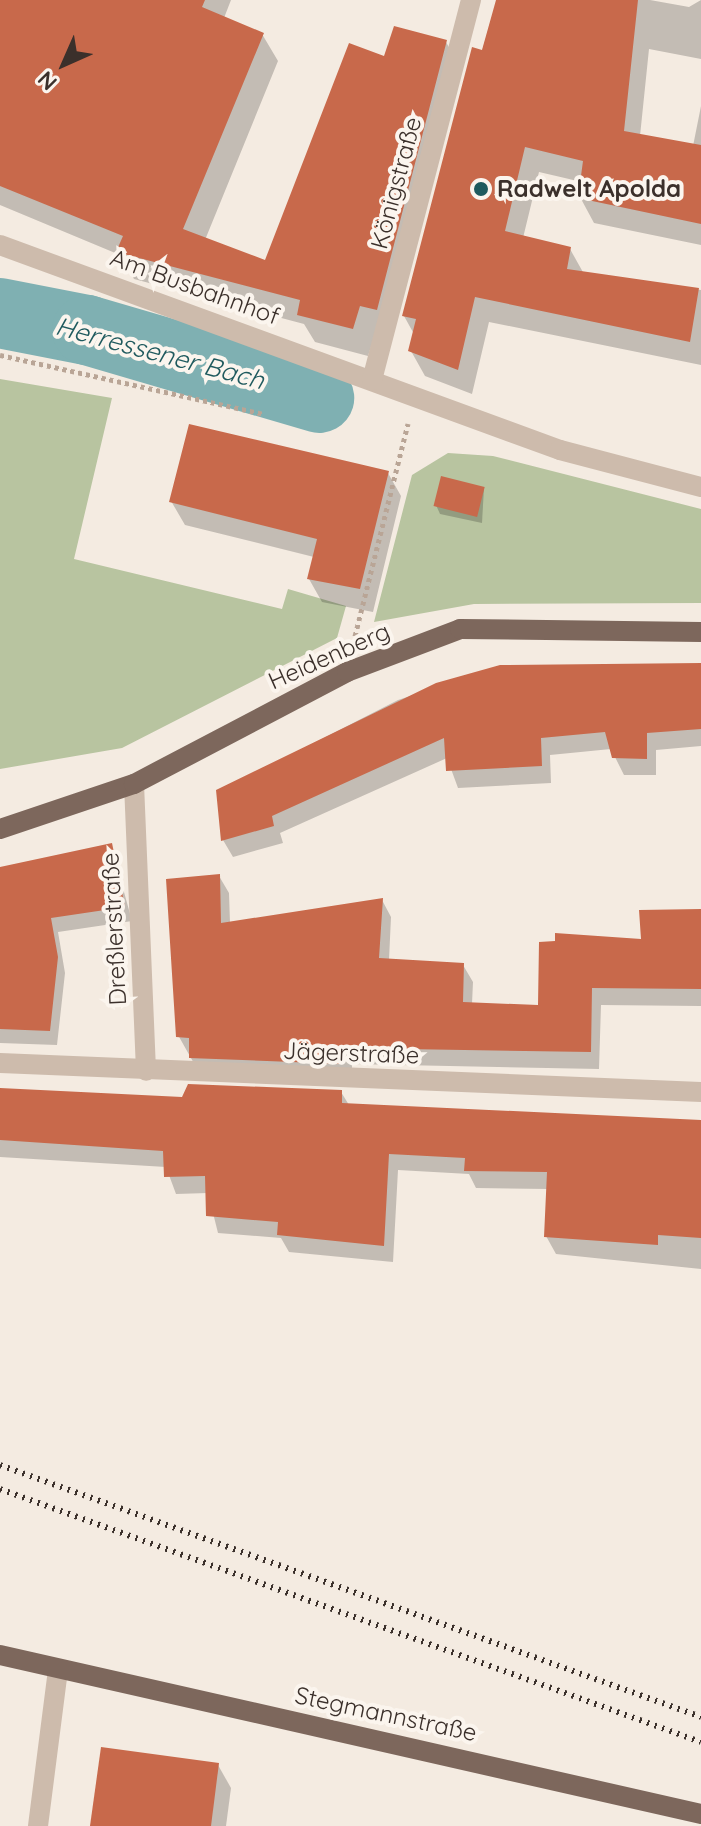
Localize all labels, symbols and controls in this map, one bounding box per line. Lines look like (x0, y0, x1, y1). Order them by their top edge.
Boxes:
north arrow (24, 24, 104, 104)
text: N (31, 65, 63, 97)
street label: Königstraße (365, 114, 427, 252)
place label: Radwelt Apolda (497, 175, 681, 203)
marker: Radwelt Apolda (472, 180, 490, 198)
street label: Am Busbahnhof (107, 243, 283, 331)
water label: Herressener Bach (52, 310, 268, 396)
street label: Heidenberg (264, 616, 394, 696)
street label: Dreßlerstraße (96, 852, 132, 1006)
street label: Jägerstraße (282, 1036, 420, 1070)
street label: Stegmannstraße (292, 1681, 480, 1747)

